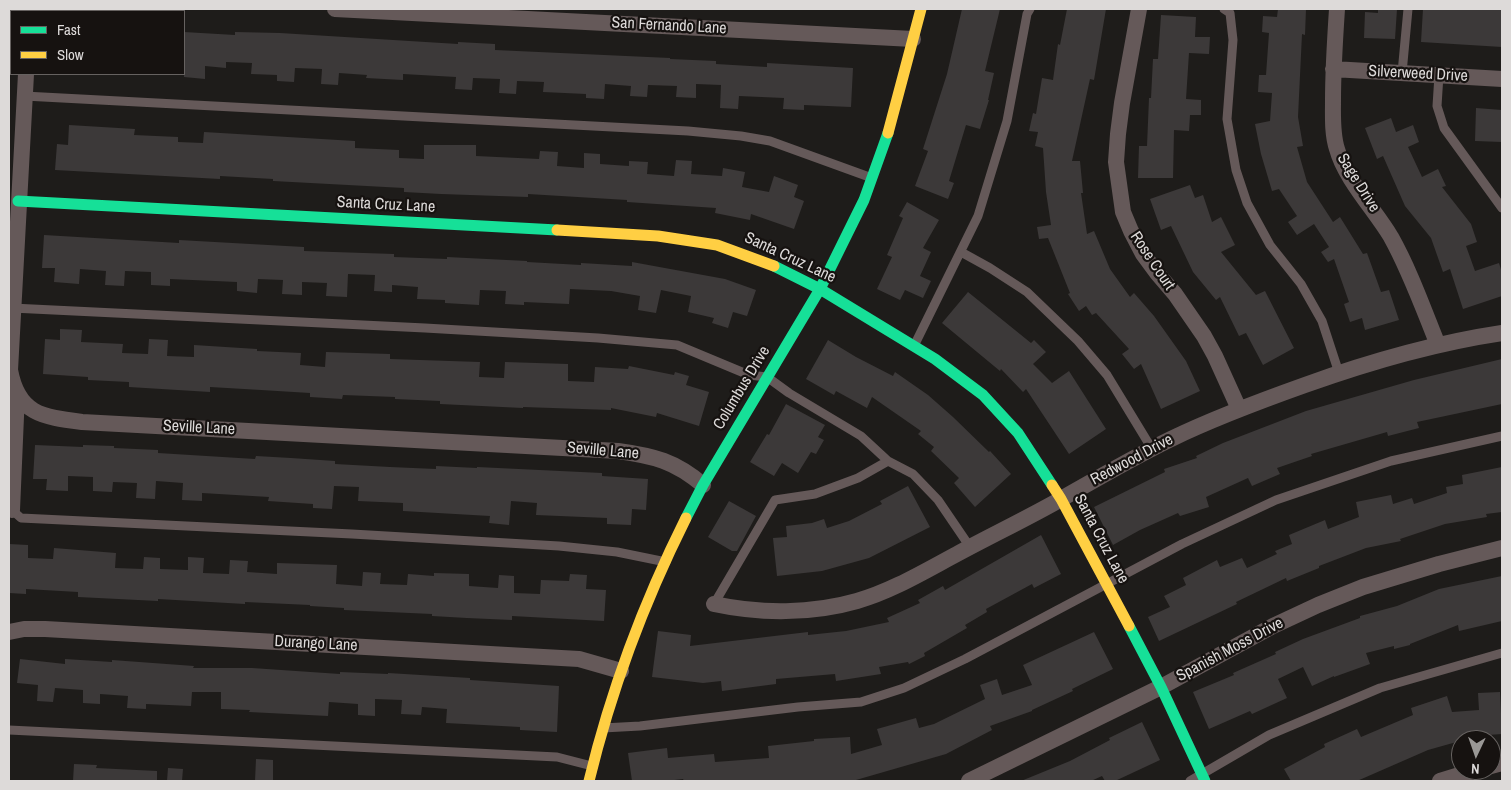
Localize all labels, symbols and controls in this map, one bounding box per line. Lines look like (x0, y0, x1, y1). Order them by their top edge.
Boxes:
legend (10, 10, 185, 75)
street label: San Fernando Lane (611, 13, 727, 39)
text: Fast (57, 19, 80, 40)
text: Slow (57, 44, 84, 65)
street label: Silverweed Drive (1368, 62, 1468, 86)
street label: Sage Drive (1332, 150, 1384, 216)
street label: Santa Cruz Lane (336, 193, 436, 217)
street label: Santa Cruz Lane (741, 228, 839, 288)
street label: Rose Court (1125, 228, 1179, 294)
street label: Columbus Drive (710, 343, 774, 433)
street label: Seville Lane (162, 417, 236, 439)
street label: Redwood Drive (1088, 430, 1176, 490)
street label: Seville Lane (566, 438, 640, 464)
street label: Santa Cruz Lane (1069, 491, 1133, 587)
street label: Spanish Moss Drive (1173, 614, 1287, 686)
street label: Durango Lane (274, 632, 358, 656)
north arrow (1451, 730, 1501, 780)
text: N (1471, 760, 1480, 778)

